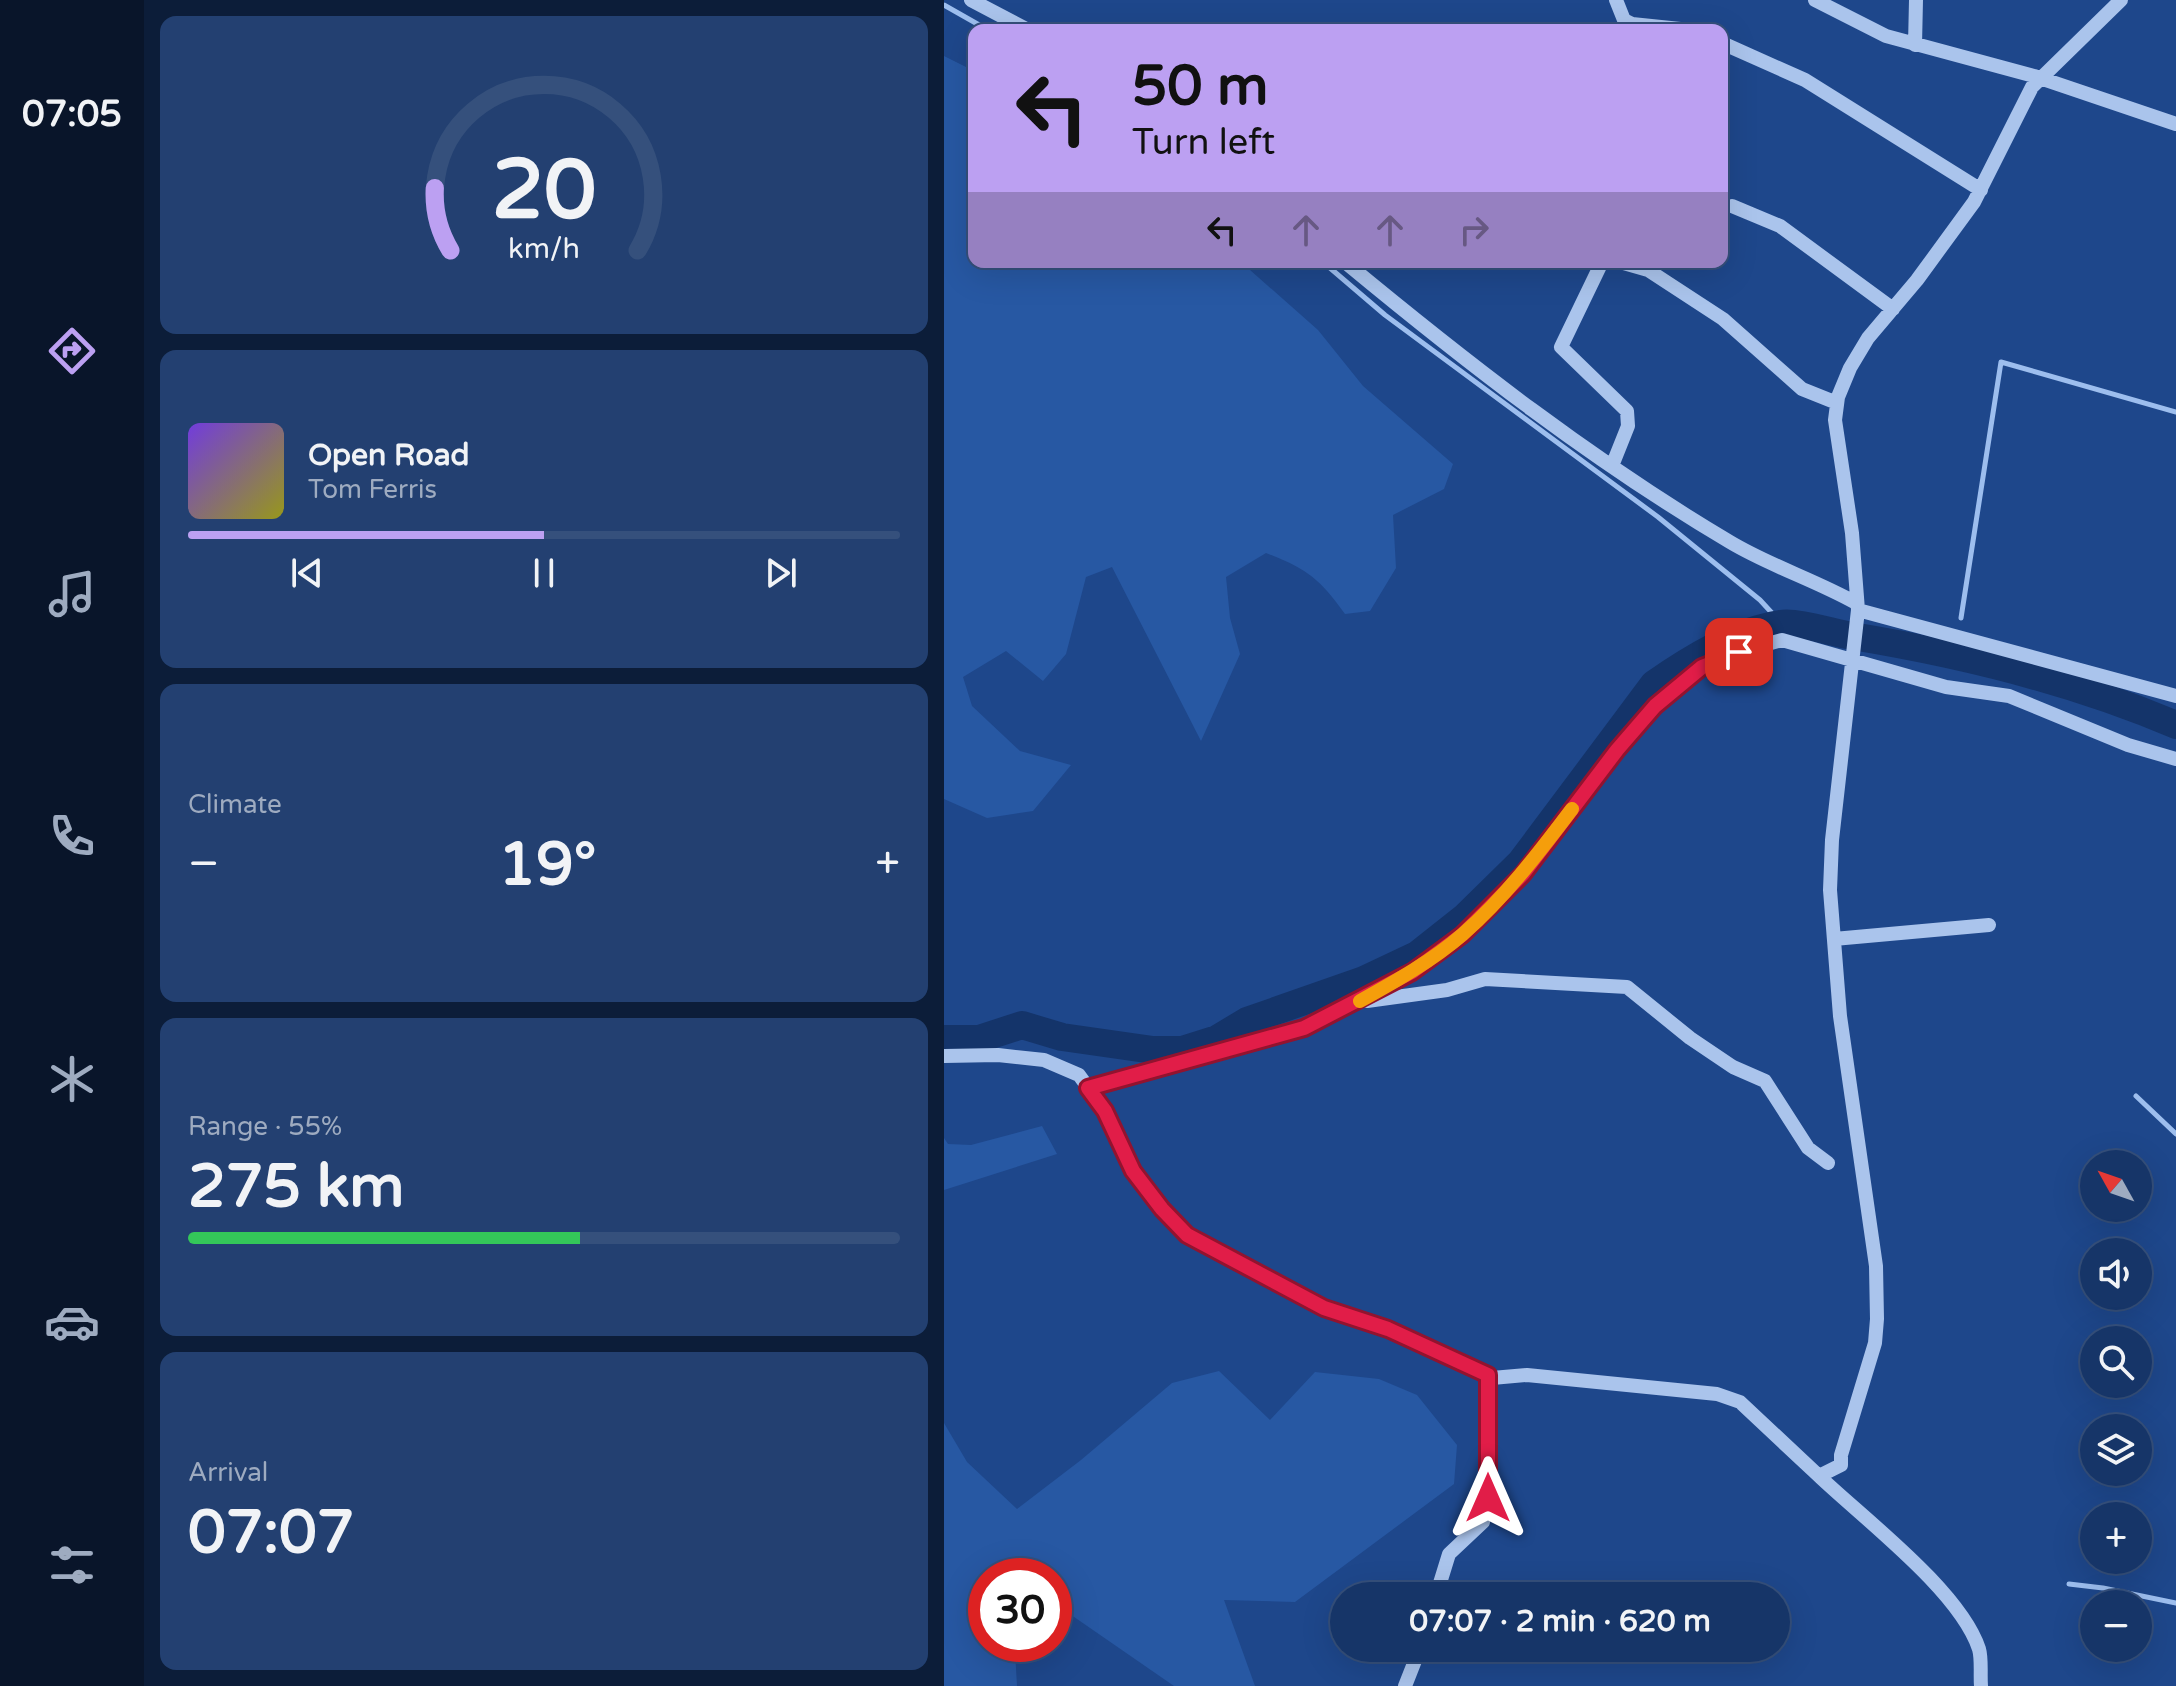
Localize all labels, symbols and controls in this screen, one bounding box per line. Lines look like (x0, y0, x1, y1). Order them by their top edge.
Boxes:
text: 50 m (1132, 53, 1268, 120)
icon: left (1000, 56, 1104, 160)
text: 07:05 (22, 93, 122, 136)
text: Turn left (1132, 121, 1275, 164)
text: 20 (492, 141, 596, 241)
icon: left (1200, 208, 1244, 252)
icon: ahead (1284, 208, 1328, 252)
icon: ahead (1368, 208, 1412, 252)
icon: right (1452, 208, 1496, 252)
text: km/h (508, 232, 580, 266)
icon: directions (44, 323, 100, 379)
text: Open Road (308, 437, 469, 474)
text: Tom Ferris (308, 474, 437, 505)
icon: previous (285, 551, 329, 595)
icon: pause (522, 551, 566, 595)
icon: next (759, 551, 803, 595)
icon: music (44, 566, 100, 622)
pin (1705, 618, 1773, 686)
icon: arrive (1717, 630, 1761, 674)
text: Climate (188, 789, 282, 820)
icon: phone (44, 808, 100, 864)
text: 19° (498, 829, 596, 901)
text: − (188, 838, 219, 891)
text: + (875, 838, 900, 891)
icon: climate (44, 1051, 100, 1107)
text: Range · 55% (188, 1111, 342, 1142)
north arrow (2080, 1150, 2152, 1222)
map controls (2080, 1150, 2152, 1662)
text: 275 km (188, 1151, 404, 1223)
button: sound (2080, 1238, 2152, 1310)
icon: car (44, 1294, 100, 1350)
button: search (2080, 1326, 2152, 1398)
button: layers (2080, 1414, 2152, 1486)
position arrow (1446, 1456, 1530, 1540)
text: Arrival (188, 1457, 268, 1488)
text: 07:07 (188, 1497, 354, 1569)
button: + (2080, 1502, 2152, 1574)
icon: filters (44, 1537, 100, 1593)
speed limit sign: 30 (968, 1558, 1072, 1662)
button: − (2080, 1590, 2152, 1662)
text: 07:07 · 2 min · 620 m (1409, 1603, 1711, 1640)

